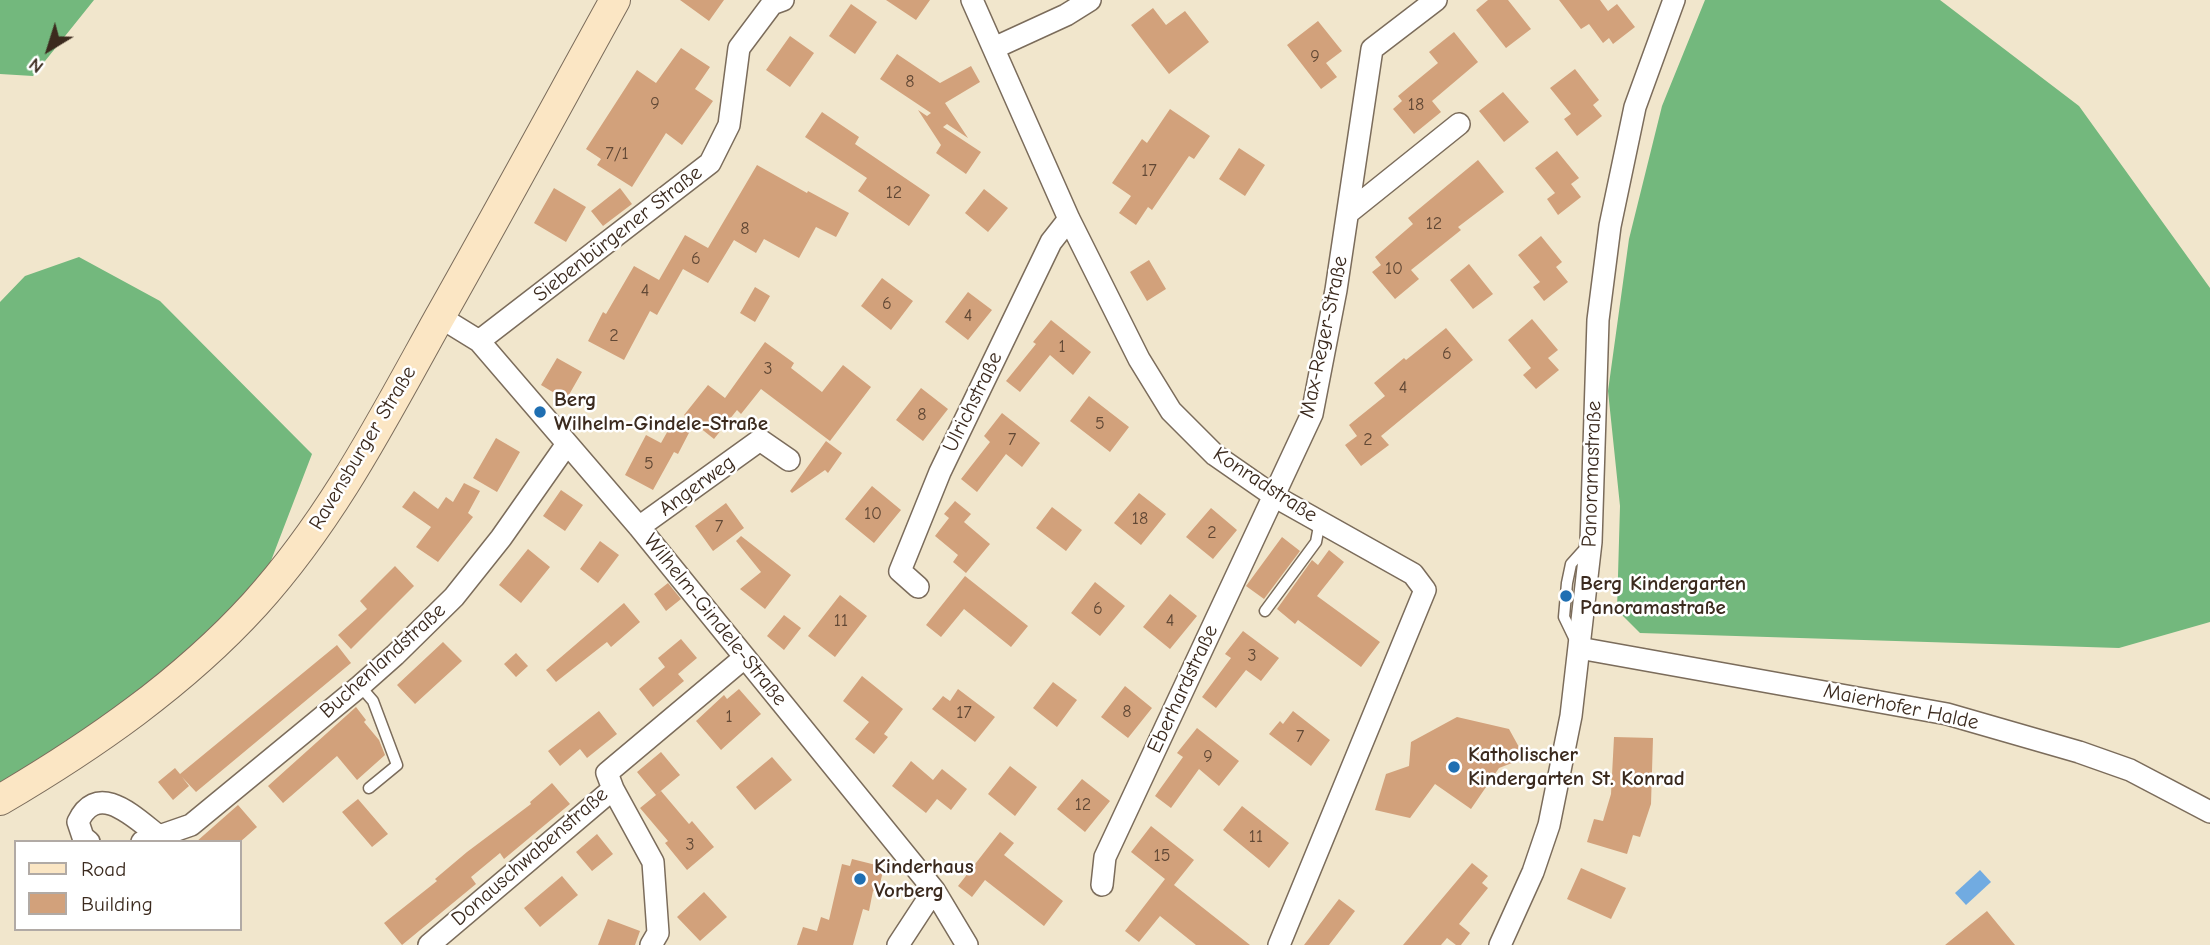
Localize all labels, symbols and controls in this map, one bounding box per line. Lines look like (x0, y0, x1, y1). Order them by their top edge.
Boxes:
north arrow (14, 14, 84, 84)
house number: 9 (1310, 46, 1320, 68)
text: N (24, 53, 48, 78)
house number: 8 (905, 71, 915, 93)
house number: 9 (650, 93, 660, 115)
house number: 18 (1408, 94, 1424, 116)
house number: 7/1 (605, 143, 629, 165)
street label: Siebenbürgener Straße (529, 160, 707, 308)
house number: 17 (1141, 160, 1157, 182)
house number: 12 (886, 182, 902, 204)
house number: 12 (1426, 213, 1442, 235)
house number: 8 (740, 218, 750, 240)
house number: 6 (691, 248, 701, 270)
street label: Max-Reger-Straße (1295, 254, 1353, 420)
house number: 10 (1385, 258, 1403, 280)
house number: 4 (641, 280, 649, 302)
house number: 6 (882, 293, 892, 315)
house number: 4 (964, 305, 972, 327)
house number: 2 (609, 325, 619, 347)
house number: 1 (1058, 336, 1066, 358)
house number: 6 (1442, 343, 1452, 365)
street label: Ulrichstraße (938, 348, 1008, 456)
house number: 3 (763, 358, 773, 380)
street label: Ravensburger Straße (304, 361, 422, 535)
house number: 4 (1399, 377, 1407, 399)
place label: Berg Wilhelm-Gindele-Straße (554, 387, 768, 437)
street label: Panoramastraße (1577, 400, 1607, 548)
marker: Berg Wilhelm-Gindele-Straße (532, 404, 548, 420)
house number: 8 (917, 404, 927, 426)
house number: 5 (1095, 413, 1105, 435)
house number: 7 (1008, 429, 1016, 451)
house number: 2 (1363, 429, 1373, 451)
street label: Konradstraße (1208, 442, 1322, 528)
street label: Angerweg (654, 450, 740, 522)
house number: 5 (644, 453, 654, 475)
house number: 10 (864, 503, 882, 525)
house number: 18 (1132, 508, 1148, 530)
house number: 7 (715, 516, 723, 538)
house number: 2 (1207, 522, 1217, 544)
street label: Wilhelm-Gindele-Straße (638, 529, 792, 711)
place label: Berg Kindergarten Panoramastraße (1580, 571, 1746, 621)
marker: Berg Kindergarten Panoramastraße (1558, 588, 1574, 604)
street label: Buchenlandstraße (315, 598, 451, 724)
house number: 6 (1093, 598, 1103, 620)
house number: 11 (834, 610, 848, 632)
house number: 4 (1166, 610, 1174, 632)
street label: Eberhardstraße (1142, 621, 1224, 757)
house number: 3 (1247, 645, 1257, 667)
street label: Maierhofer Halde (1821, 678, 1981, 736)
house number: 8 (1122, 701, 1132, 723)
house number: 17 (956, 702, 972, 724)
house number: 1 (725, 706, 733, 728)
house number: 7 (1296, 726, 1304, 748)
place label: Katholischer Kindergarten St. Konrad (1468, 742, 1685, 792)
house number: 9 (1203, 746, 1213, 768)
marker: Katholischer Kindergarten St. Konrad (1446, 759, 1462, 775)
street label: Donauschwabenstraße (447, 782, 613, 932)
house number: 12 (1075, 794, 1091, 816)
house number: 11 (1249, 826, 1263, 848)
house number: 3 (685, 834, 695, 856)
legend (14, 840, 242, 931)
house number: 15 (1154, 845, 1170, 867)
place label: Kinderhaus Vorberg (874, 854, 974, 904)
text: Road (81, 857, 126, 881)
marker: Kinderhaus Vorberg (852, 871, 868, 887)
text: Building (81, 892, 153, 916)

